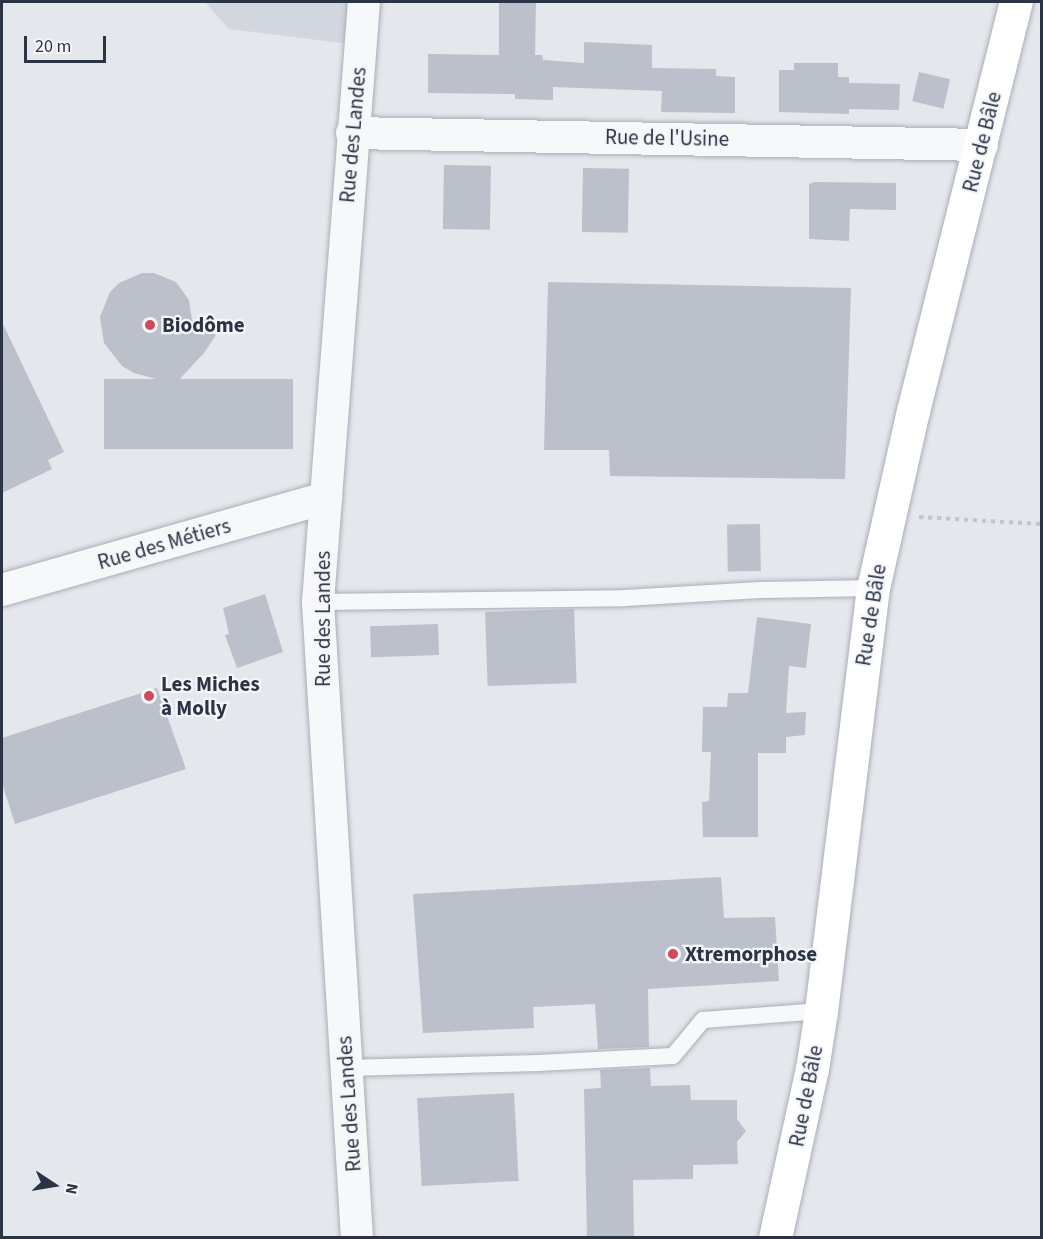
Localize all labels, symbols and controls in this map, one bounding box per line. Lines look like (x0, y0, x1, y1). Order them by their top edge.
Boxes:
scale bar (27, 24, 110, 62)
text: 20 m (35, 34, 71, 59)
street label: Rue des Landes (335, 66, 371, 204)
street label: Rue de Bâle (957, 89, 1007, 195)
street label: Rue de l'Usine (605, 124, 729, 152)
place label: Biodôme (162, 312, 245, 338)
marker: Biodôme (143, 318, 157, 332)
street label: Rue des Métiers (95, 513, 233, 575)
street label: Rue des Landes (310, 551, 336, 687)
street label: Rue de Bâle (851, 562, 891, 668)
place label: Les Miches à Molly (161, 671, 260, 721)
marker: Les Miches à Molly (142, 689, 156, 703)
place label: Xtremorphose (685, 941, 817, 967)
marker: Xtremorphose (666, 947, 680, 961)
street label: Rue des Landes (332, 1035, 366, 1173)
street label: Rue de Bâle (784, 1043, 828, 1149)
north arrow (24, 1155, 84, 1215)
text: N (60, 1181, 83, 1196)

